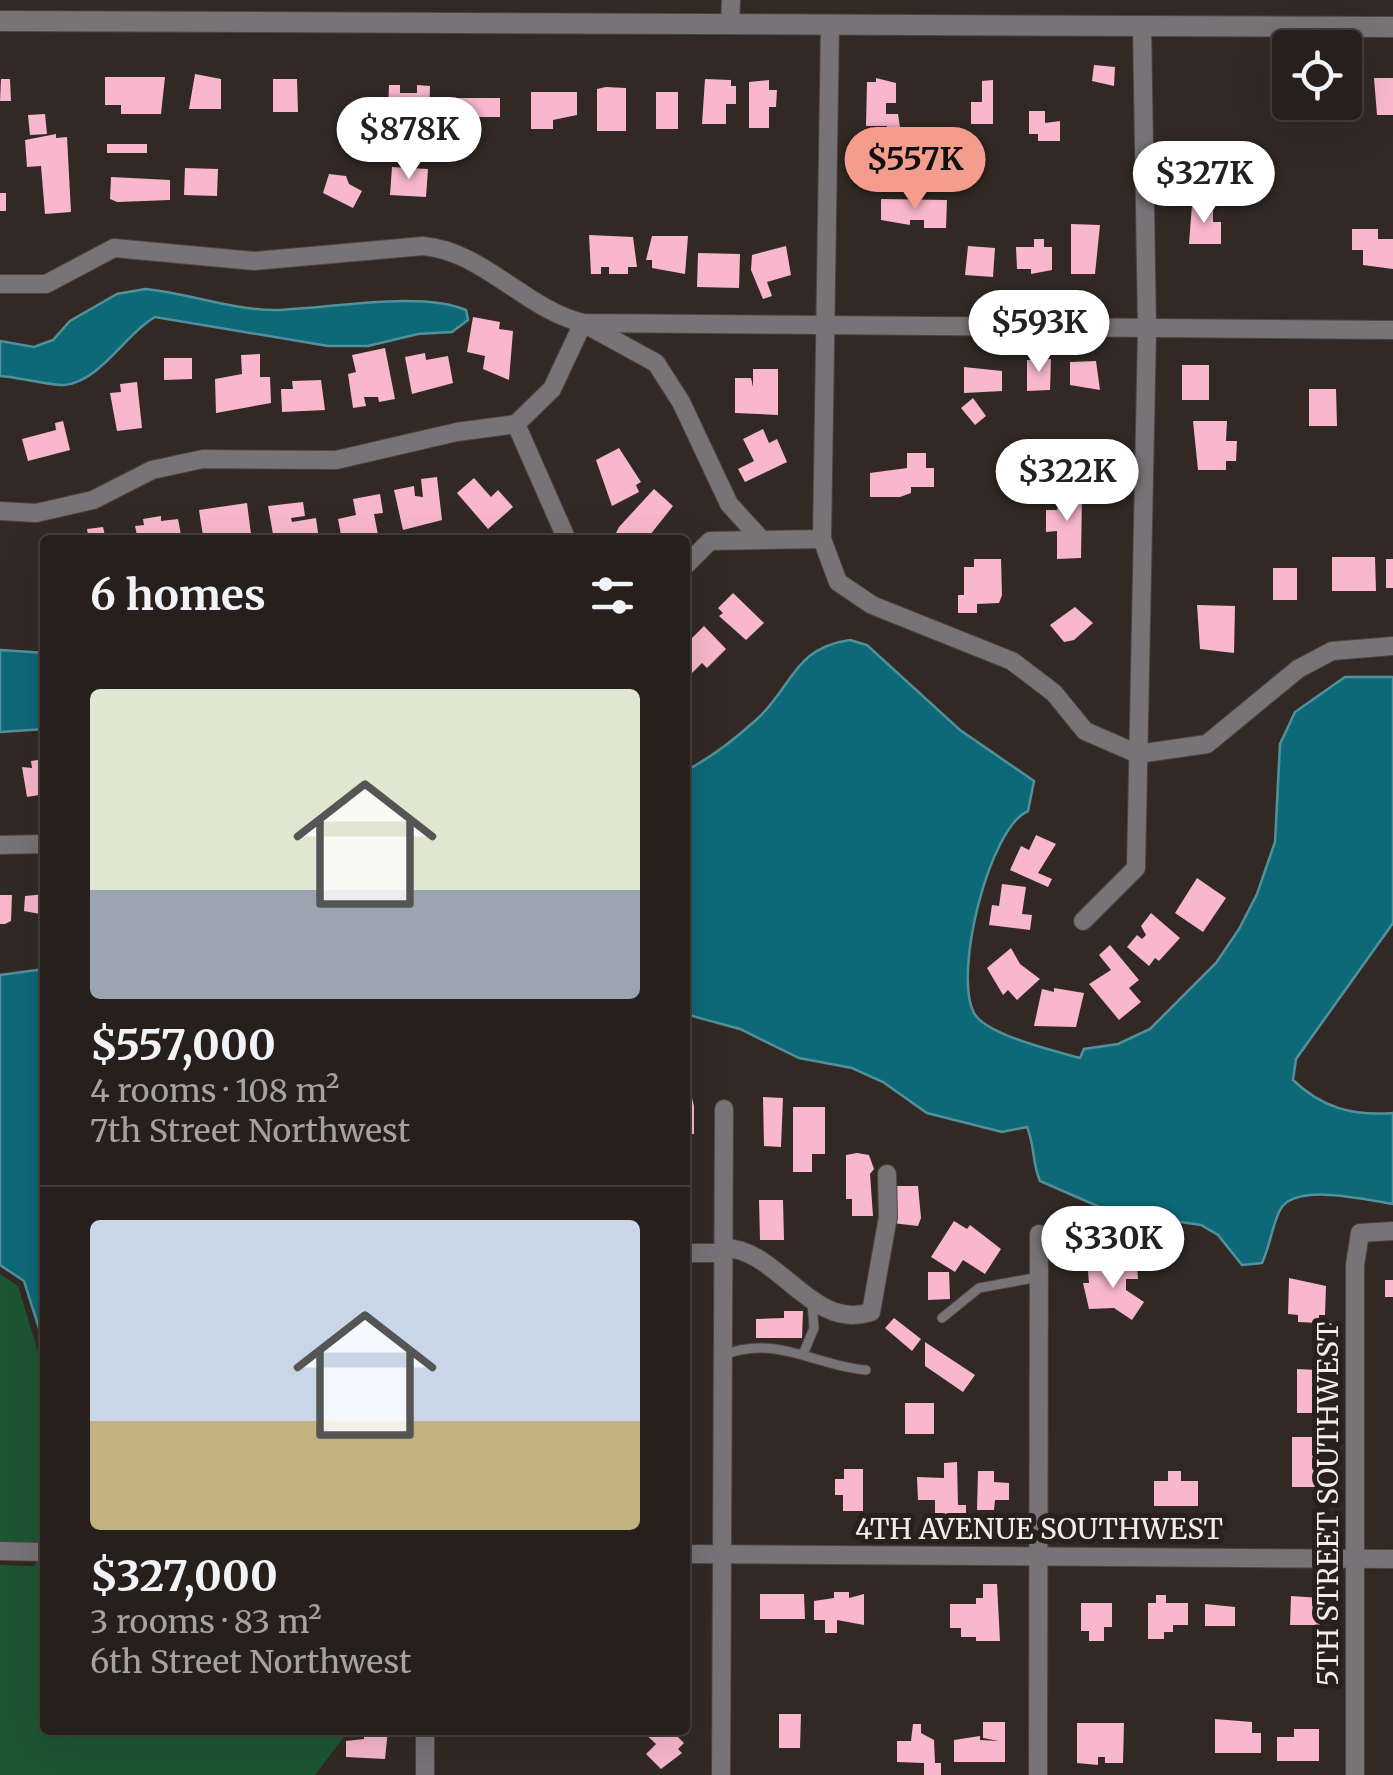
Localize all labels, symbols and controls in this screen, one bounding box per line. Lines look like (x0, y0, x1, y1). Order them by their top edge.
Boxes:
map controls (1272, 30, 1362, 120)
button: locate (1272, 30, 1362, 120)
pin: $878K (339, 97, 479, 182)
text: $878K (359, 109, 459, 149)
pin: $557K (845, 127, 985, 212)
text: $557K (867, 139, 963, 179)
pin: $327K (1134, 141, 1274, 226)
text: $327K (1155, 153, 1253, 193)
pin: $593K (969, 290, 1109, 375)
text: $593K (991, 302, 1087, 342)
pin: $322K (997, 439, 1137, 524)
text: $322K (1018, 451, 1116, 491)
icon: filters (585, 568, 640, 623)
text: 6 homes (90, 569, 266, 621)
icon: home (275, 754, 455, 934)
text: $557,000 (90, 1019, 276, 1071)
text: 4 rooms · 108 m² (90, 1071, 339, 1111)
text: 7th Street Northwest (90, 1111, 410, 1151)
pin: $330K (1043, 1206, 1183, 1291)
text: $330K (1063, 1218, 1163, 1258)
icon: home (275, 1285, 455, 1465)
street label: 5TH STREET SOUTHWEST (1310, 1322, 1346, 1686)
street label: 4TH AVENUE SOUTHWEST (855, 1511, 1223, 1547)
text: $327,000 (90, 1550, 278, 1602)
text: 3 rooms · 83 m² (90, 1602, 322, 1642)
text: 6th Street Northwest (90, 1642, 412, 1682)

